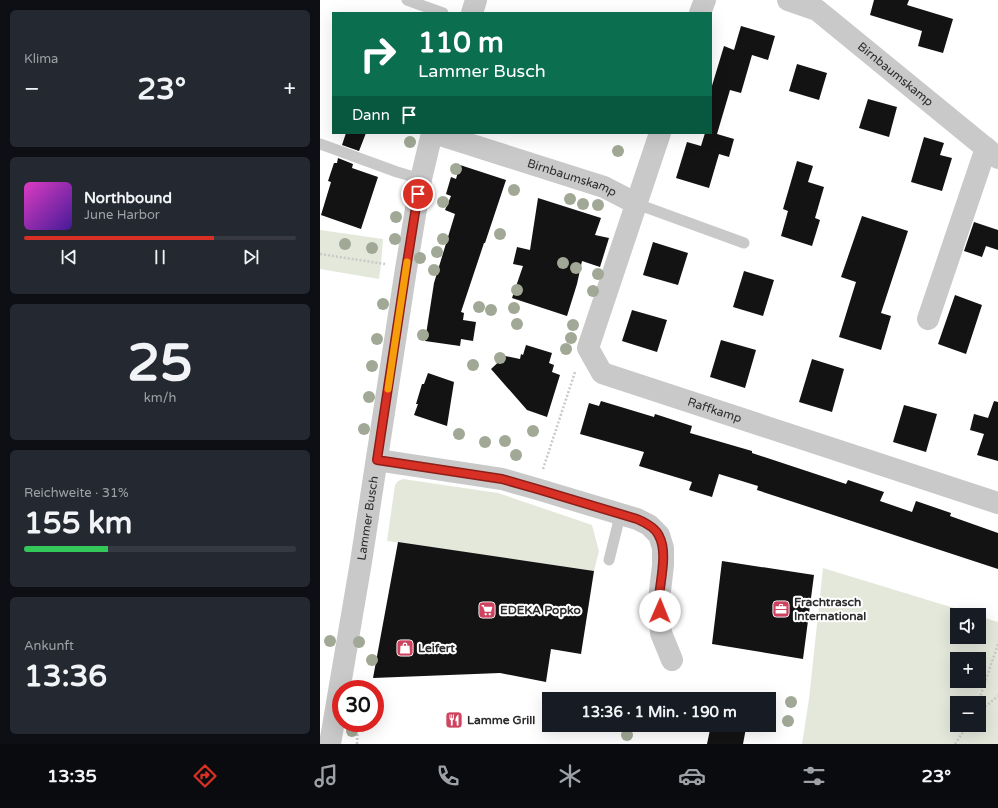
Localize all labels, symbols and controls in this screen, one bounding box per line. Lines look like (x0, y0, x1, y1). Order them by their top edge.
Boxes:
text: 110 m (418, 26, 504, 60)
icon: right (352, 28, 404, 80)
street label: Birnbaumskamp (855, 39, 936, 109)
text: Klima (24, 51, 58, 67)
text: Lammer Busch (418, 60, 546, 82)
text: 23° (137, 71, 186, 108)
text: − (24, 76, 40, 102)
text: + (284, 76, 296, 102)
icon: arrive (398, 104, 420, 126)
text: Dann (352, 106, 390, 124)
street label: Birnbaumskamp (526, 156, 619, 199)
pin (401, 177, 435, 211)
icon: arrive (407, 183, 429, 205)
text: Northbound (84, 189, 172, 207)
text: June Harbor (84, 207, 160, 223)
icon: previous (58, 246, 80, 268)
icon: pause (149, 246, 171, 268)
icon: next (240, 246, 262, 268)
text: 25 (127, 332, 193, 395)
text: km/h (144, 390, 176, 406)
street label: Raffkamp (686, 395, 744, 425)
street label: Lammer Busch (354, 475, 381, 561)
text: Reichweite · 31% (24, 485, 129, 501)
text: 155 km (24, 505, 132, 542)
position arrow (639, 590, 681, 632)
place label: Frachtrasch International (794, 595, 866, 623)
office icon: Frachtrasch International (771, 599, 791, 619)
supermarket icon: EDEKA Popko (477, 600, 497, 620)
place label: EDEKA Popko (500, 603, 581, 618)
map controls (950, 608, 986, 732)
button: sound (950, 608, 986, 644)
text: Ankunft (24, 638, 74, 654)
shop icon: Leifert (395, 638, 415, 658)
place label: Leifert (418, 641, 455, 655)
button: + (950, 652, 986, 688)
text: 13:36 (24, 658, 107, 695)
speed limit sign: 30 (332, 680, 384, 732)
button: − (950, 696, 986, 732)
text: 13:36 · 1 Min. · 190 m (581, 703, 737, 721)
restaurant icon: Lamme Grill (444, 710, 464, 730)
place label: Lamme Grill (467, 713, 535, 727)
icon: directions (191, 762, 219, 790)
icon: music (312, 762, 340, 790)
icon: phone (434, 762, 462, 790)
icon: climate (556, 762, 584, 790)
icon: car (678, 762, 706, 790)
icon: filters (800, 762, 828, 790)
text: 13:35 (47, 765, 97, 787)
text: 23° (922, 765, 951, 787)

